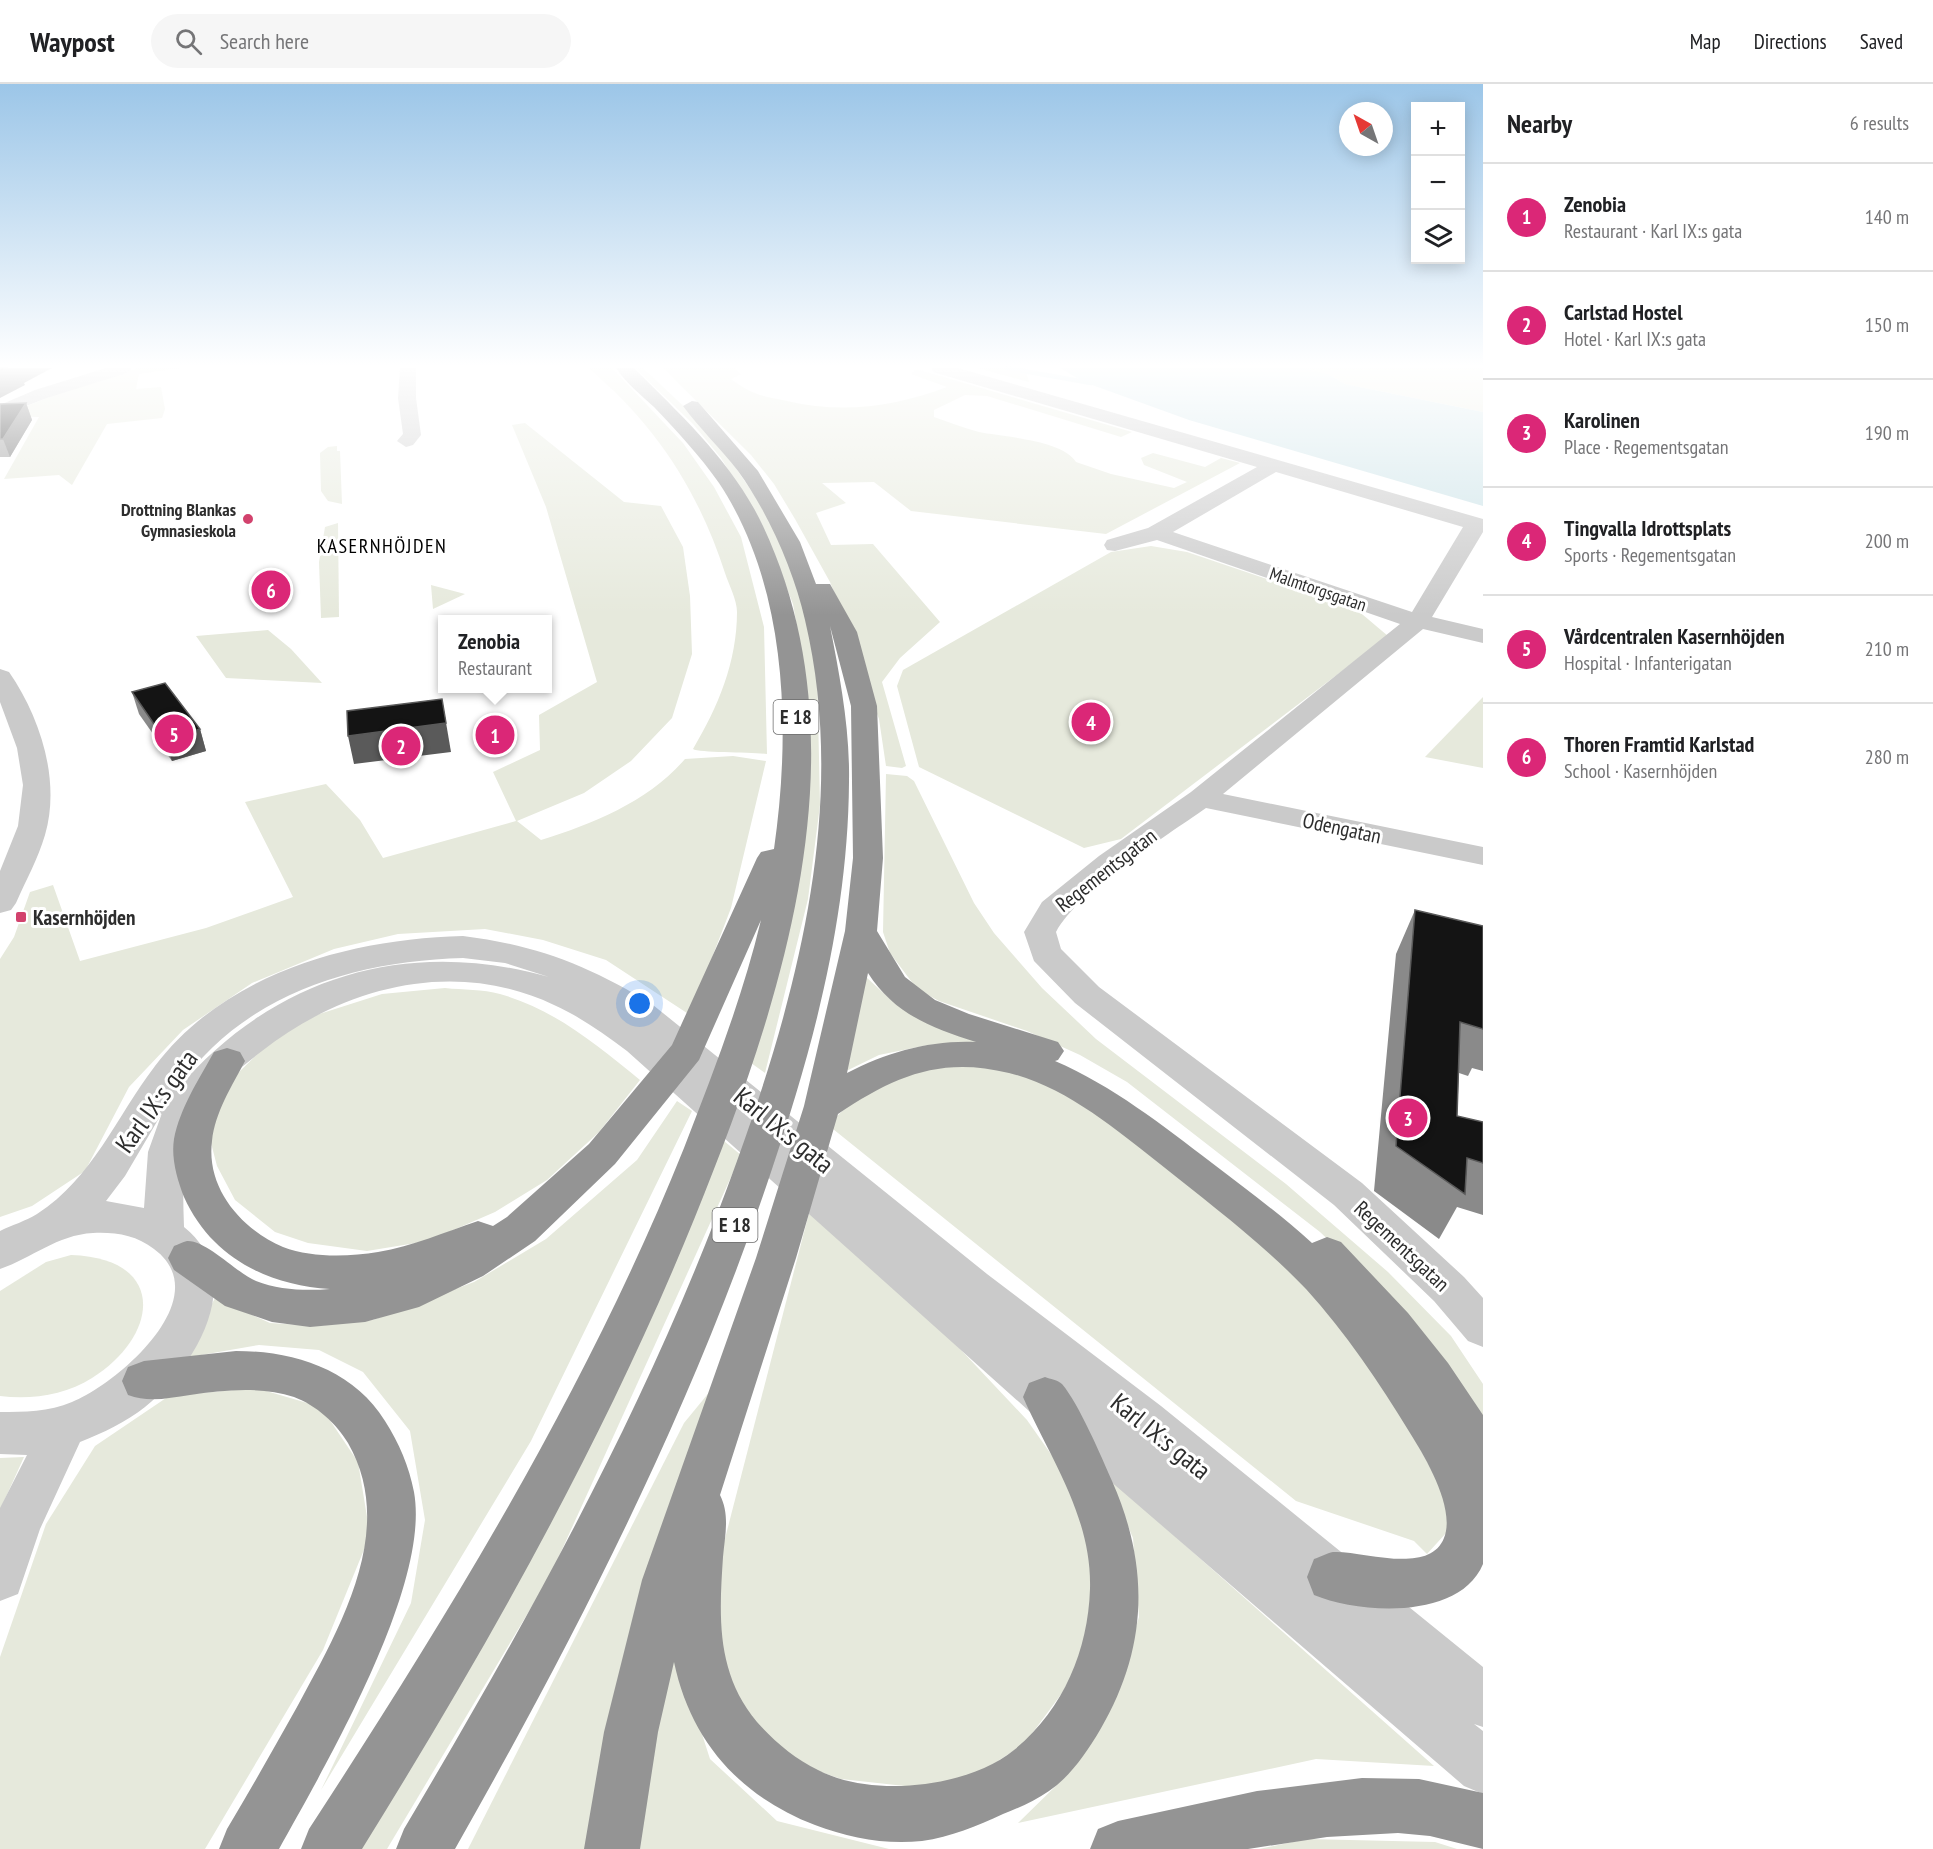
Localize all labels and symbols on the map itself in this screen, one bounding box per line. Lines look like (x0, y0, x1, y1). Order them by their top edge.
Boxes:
north arrow (1339, 102, 1393, 156)
place label: Drottning Blankas Gymnasieskola (121, 498, 236, 542)
marker: Drottning Blankas Gymnasieskola (241, 512, 255, 526)
district label: KASERNHÖJDEN (317, 533, 447, 559)
street label: Malmtorgsgatan (1267, 562, 1369, 616)
pin: 6 (252, 568, 290, 612)
road number: E 18 (774, 700, 818, 734)
pin: 4 (1072, 700, 1110, 744)
pin: 5 (154, 712, 194, 756)
pin: 1 (476, 712, 514, 758)
pin: 2 (382, 724, 420, 768)
street label: Odengatan (1300, 807, 1384, 849)
street label: Regementsgatan (1050, 822, 1162, 918)
place label: Kasernhöjden (33, 904, 135, 931)
marker: Kasernhöjden (14, 910, 28, 924)
your location (625, 989, 654, 1018)
street label: Karl IX:s gata (108, 1043, 204, 1159)
street label: Karl IX:s gata (727, 1080, 841, 1180)
pin: 3 (1388, 1096, 1428, 1140)
street label: Regementsgatan (1349, 1195, 1455, 1297)
road number: E 18 (712, 1208, 758, 1242)
street label: Karl IX:s gata (1104, 1386, 1218, 1486)

